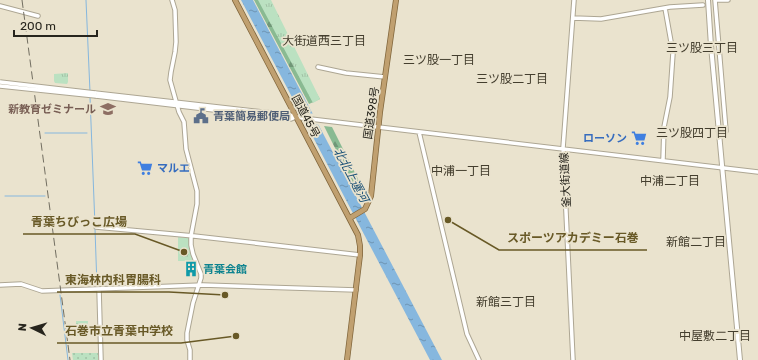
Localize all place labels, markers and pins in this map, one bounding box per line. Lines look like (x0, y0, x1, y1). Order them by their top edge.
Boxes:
school or university icon: 新教育ゼミナール (99, 100, 117, 118)
place label: 新教育ゼミナール (8, 103, 96, 116)
public building icon: 青葉簡易郵便局 (192, 107, 210, 125)
place label: 青葉簡易郵便局 (213, 110, 290, 123)
supermarket icon: ローソン (630, 129, 648, 147)
place label: ローソン (583, 132, 627, 145)
supermarket icon: マルエ (136, 159, 154, 177)
place label: マルエ (157, 162, 190, 175)
callout: 青葉ちびっこ広場 (23, 210, 135, 234)
callout: スポーツアカデミー石巻 (499, 226, 647, 250)
building icon: 青葉会館 (182, 260, 200, 278)
place label: 青葉会館 (203, 263, 247, 276)
callout: 東海林内科胃腸科 (57, 268, 169, 292)
callout: 石巻市立青葉中学校 (57, 319, 181, 343)

